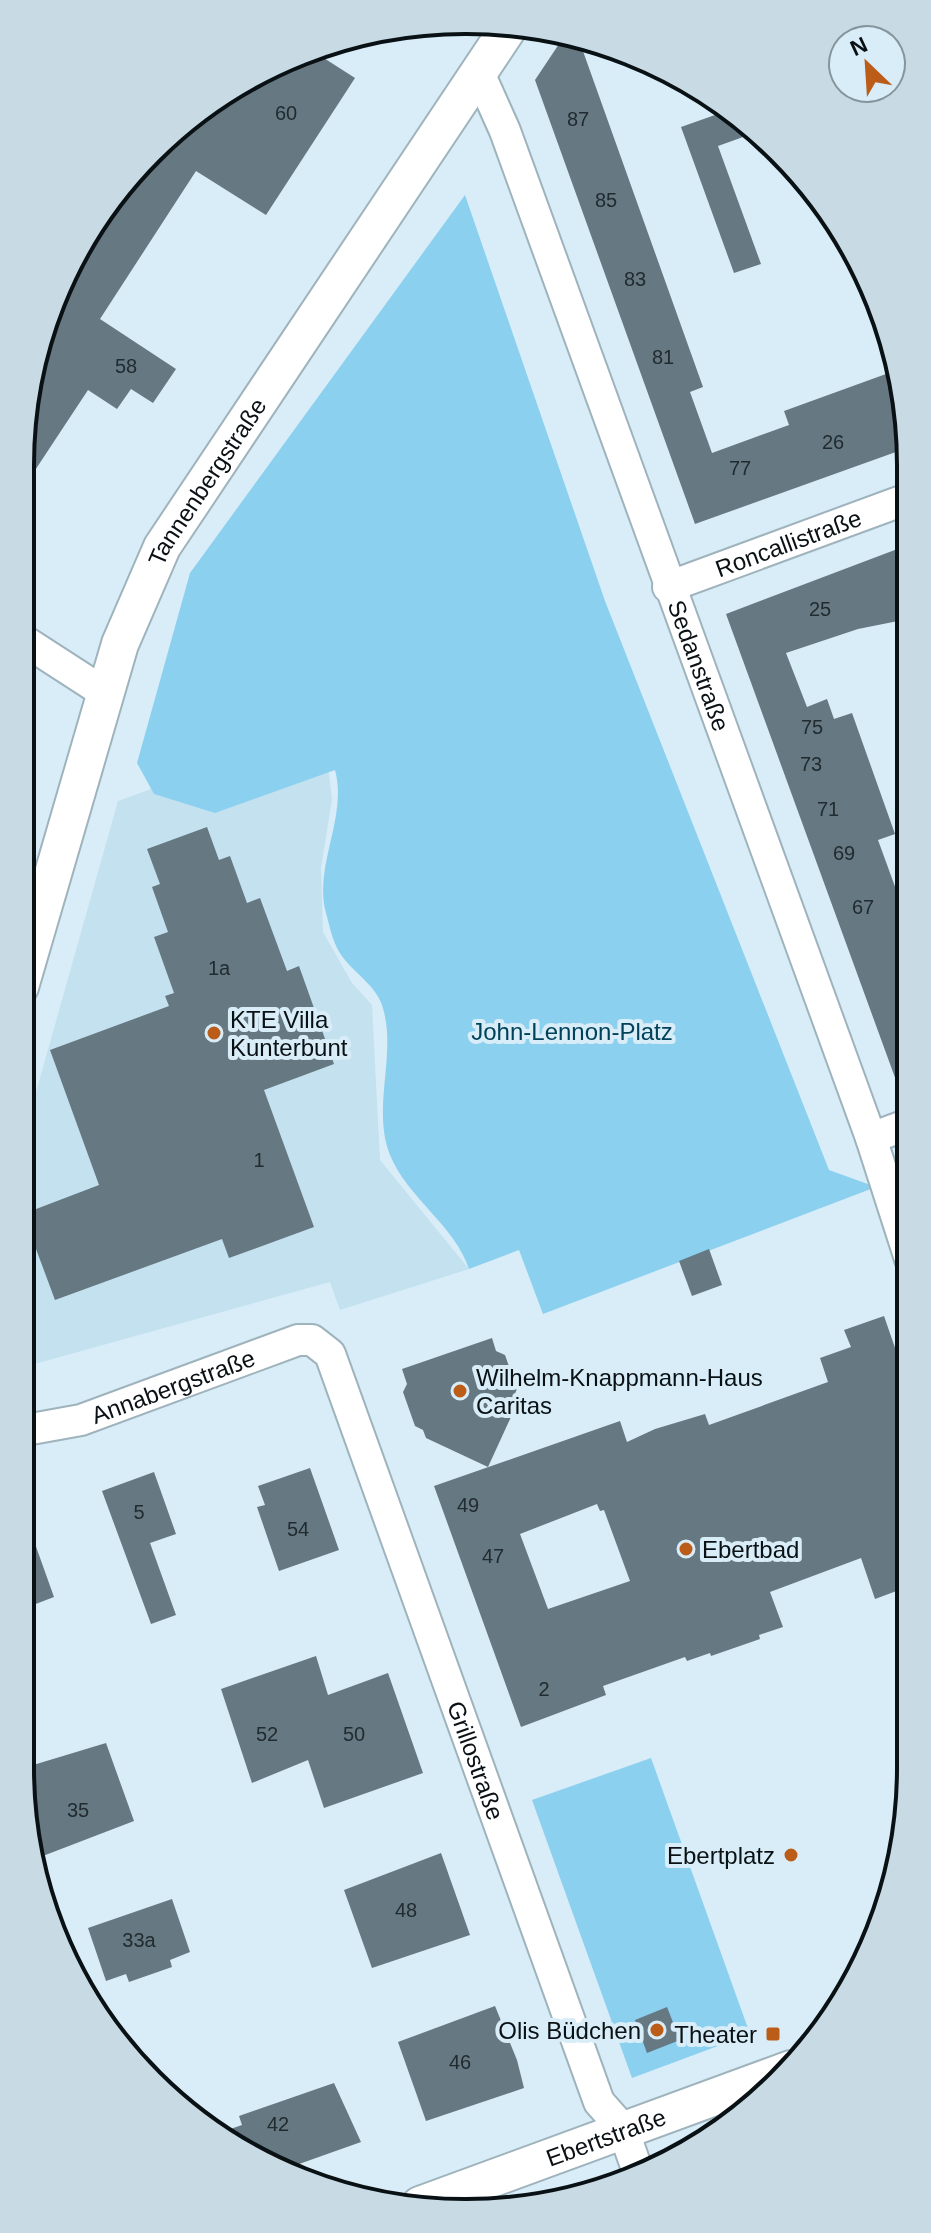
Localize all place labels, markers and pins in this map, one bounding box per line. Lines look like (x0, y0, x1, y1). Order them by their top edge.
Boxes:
place label: KTE Villa Kunterbunt (230, 1006, 348, 1061)
marker: KTE Villa Kunterbunt (205, 1024, 223, 1042)
place label: Wilhelm-Knappmann-Haus Caritas (476, 1364, 763, 1419)
marker: Wilhelm-Knappmann-Haus Caritas (451, 1382, 469, 1400)
place label: Ebertbad (702, 1536, 799, 1563)
marker: Ebertbad (677, 1540, 695, 1558)
place label: Ebertplatz (667, 1842, 775, 1869)
marker: Ebertplatz (782, 1846, 800, 1864)
place label: Olis Büdchen (498, 2017, 641, 2044)
marker: Olis Büdchen (648, 2021, 666, 2039)
place label: Theater (674, 2021, 757, 2048)
marker: Theater (764, 2025, 782, 2043)

